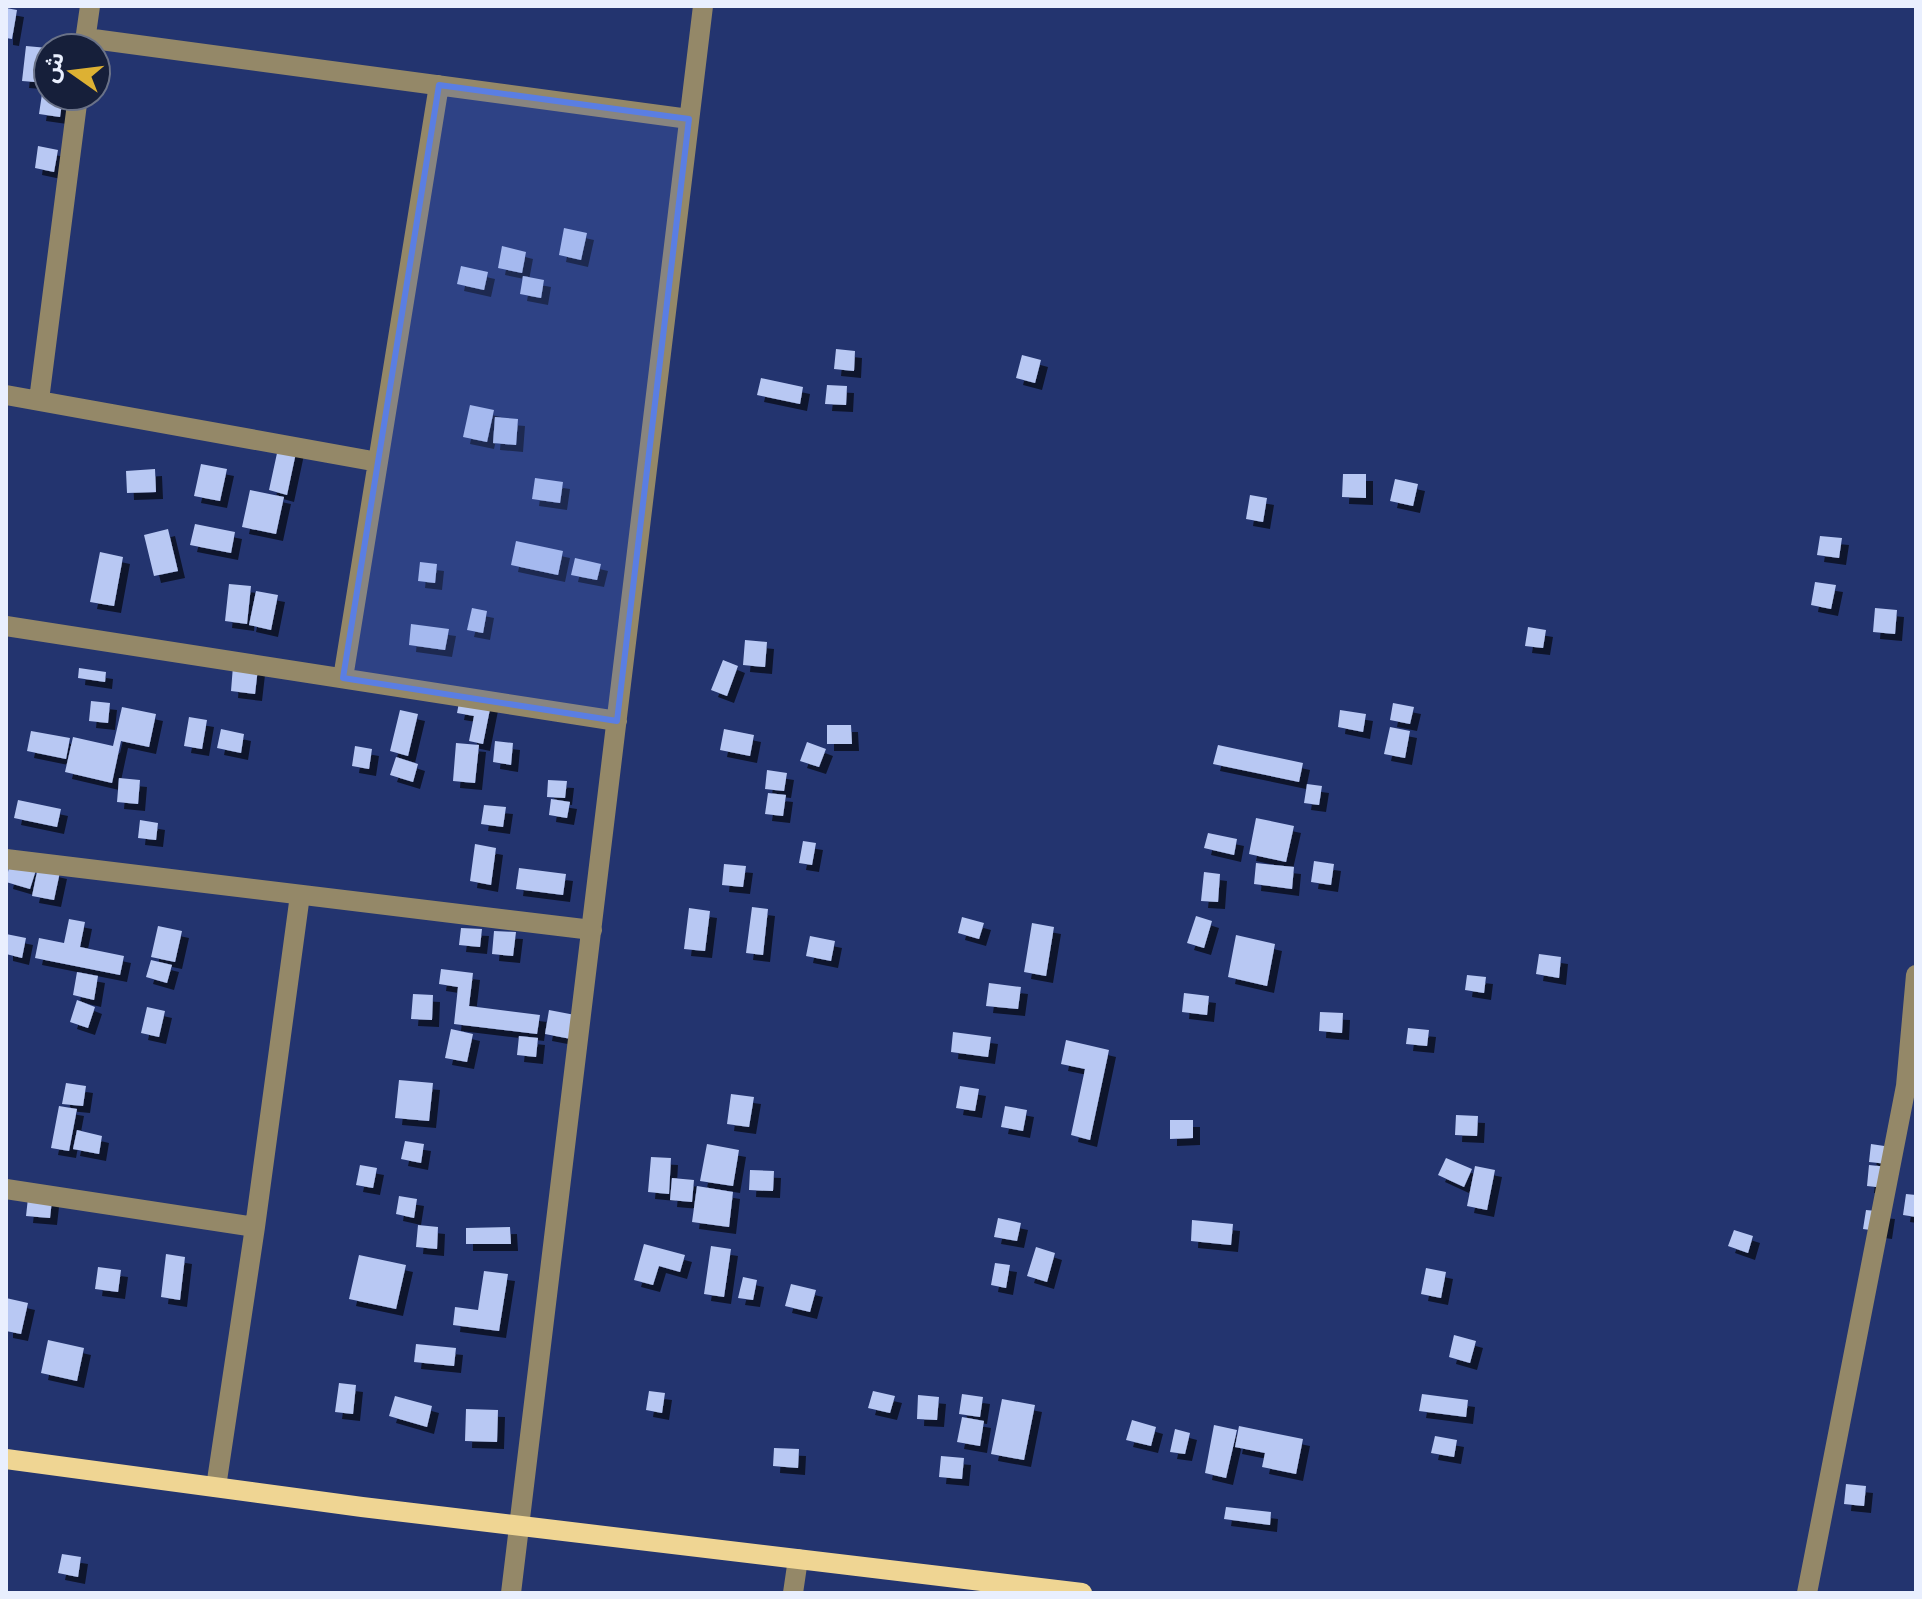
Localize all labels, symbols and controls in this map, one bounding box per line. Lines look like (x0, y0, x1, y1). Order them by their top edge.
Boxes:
north arrow (32, 32, 112, 112)
text: ش (37, 50, 69, 85)

